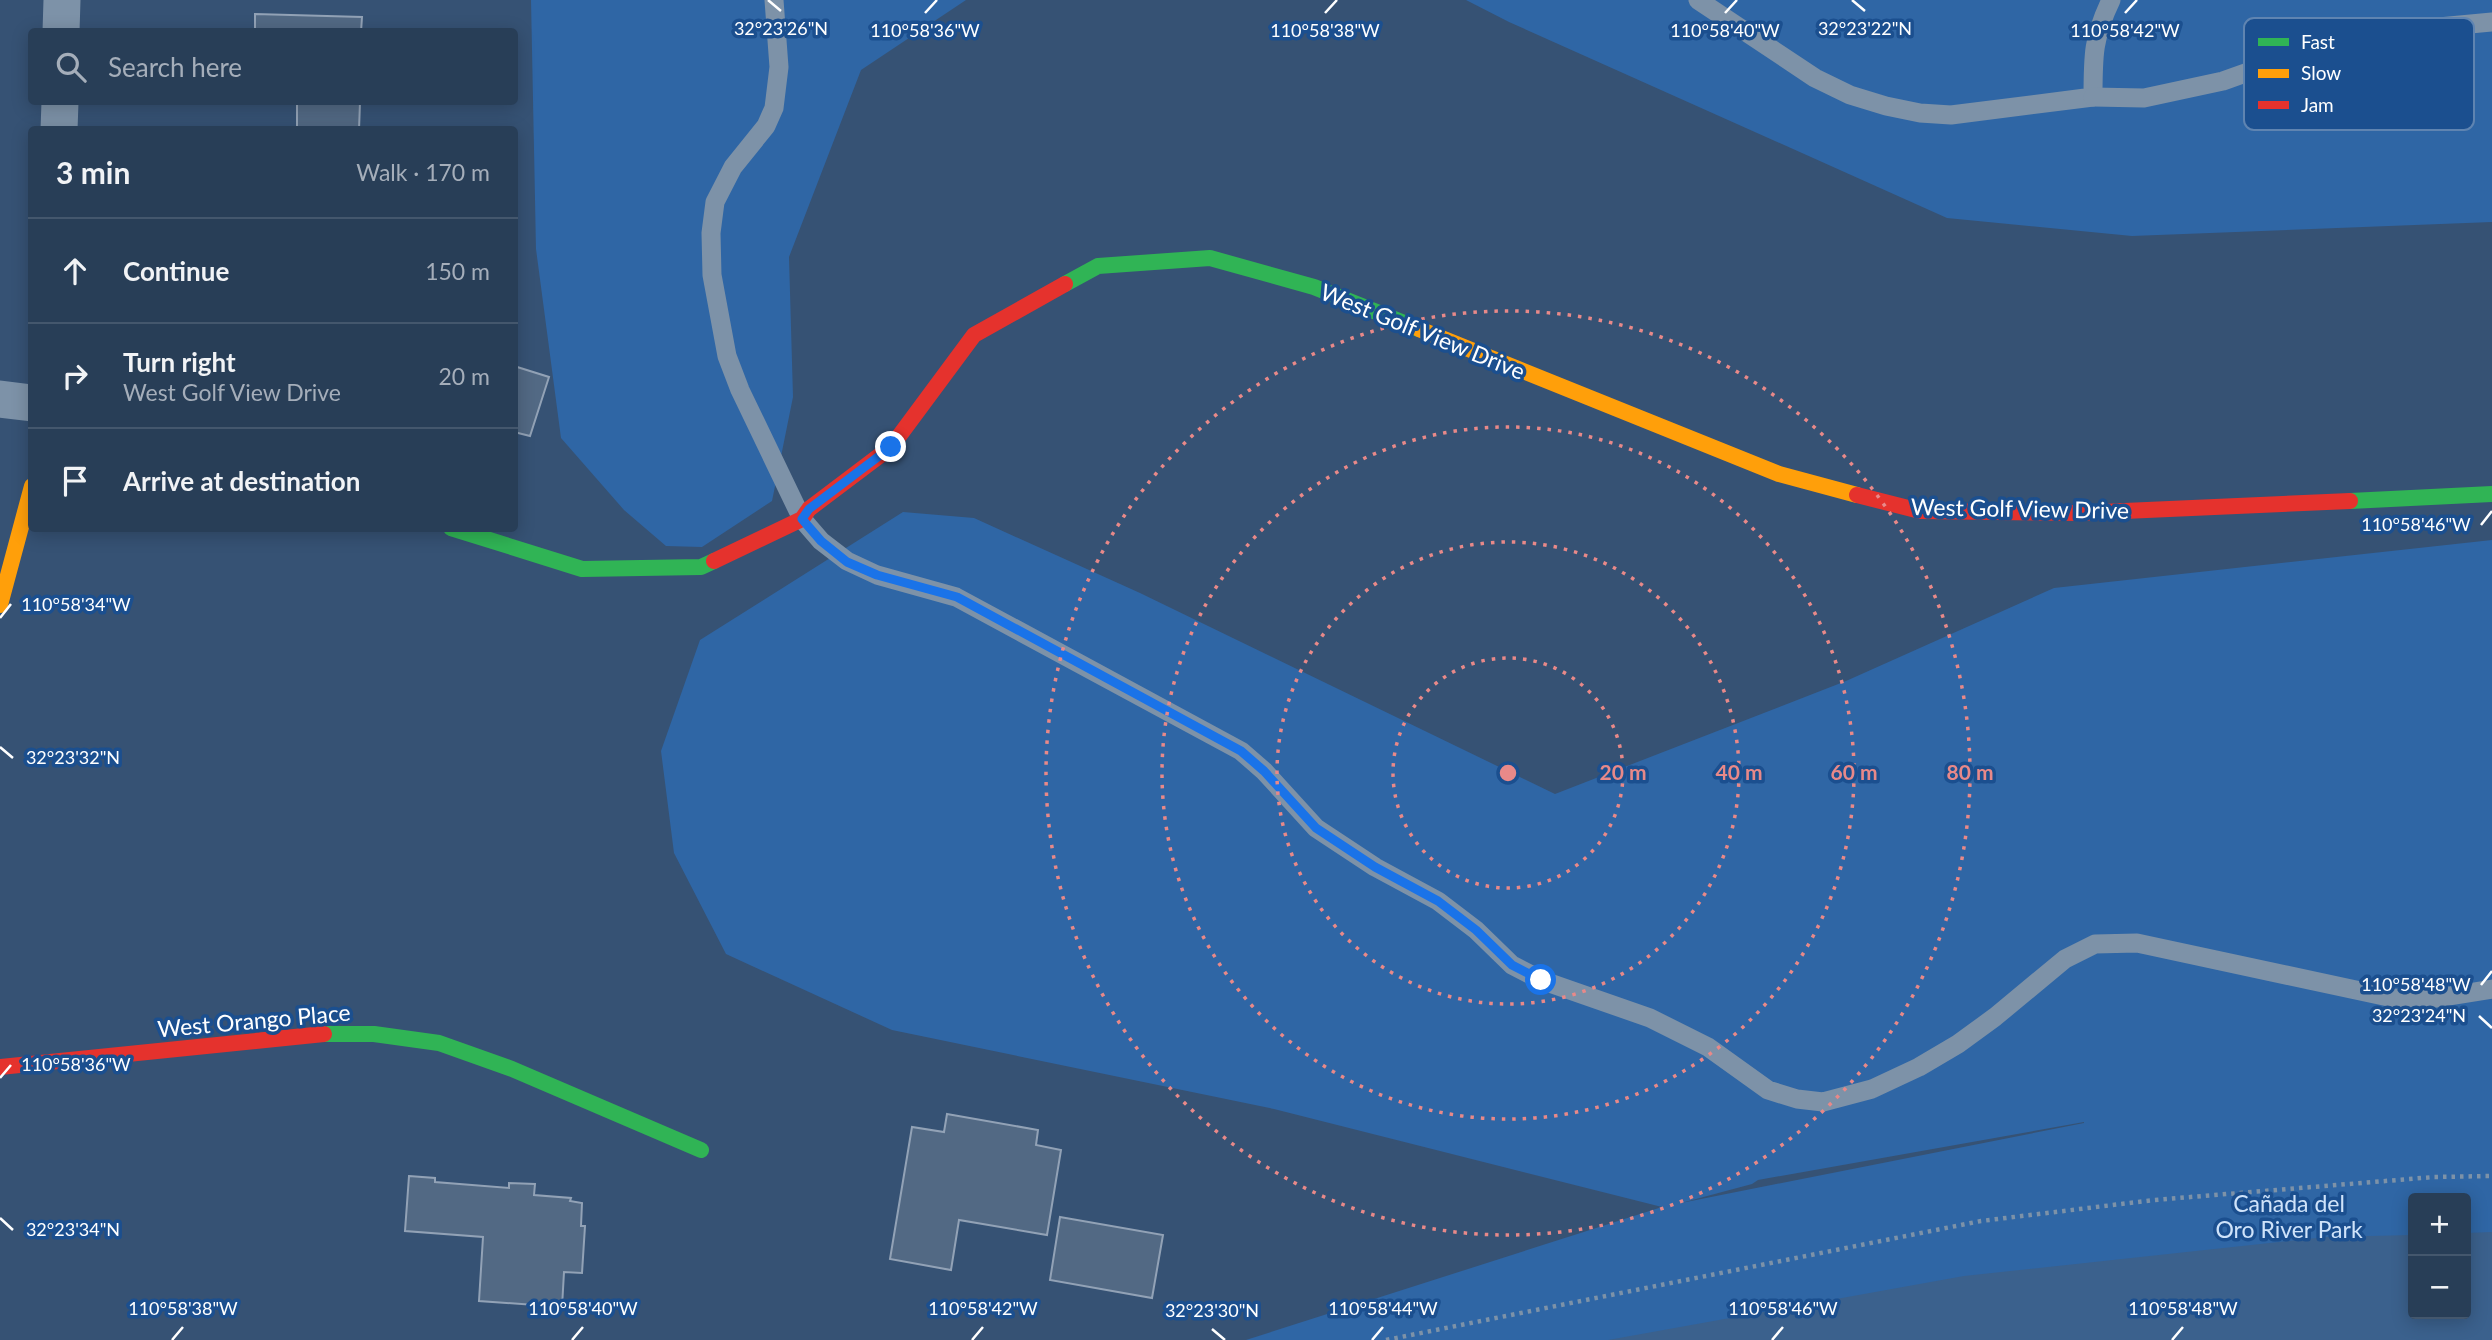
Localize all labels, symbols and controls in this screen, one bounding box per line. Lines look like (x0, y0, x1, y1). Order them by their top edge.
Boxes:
text: 32°23'26"N (734, 17, 828, 39)
text: 32°23'22"N (1818, 17, 1912, 39)
legend (2244, 18, 2474, 130)
text: 110°58'36"W (870, 19, 980, 41)
text: 110°58'38"W (1270, 19, 1380, 41)
text: 110°58'40"W (1670, 19, 1780, 41)
text: 110°58'42"W (2070, 19, 2180, 41)
search box (28, 28, 518, 105)
text: Fast (2301, 30, 2335, 53)
icon: search (52, 48, 90, 86)
text: Search here (108, 51, 242, 83)
text: Slow (2301, 61, 2341, 84)
text: Jam (2301, 93, 2334, 116)
text: 3 min (56, 154, 130, 190)
text: Walk · 170 m (356, 158, 490, 186)
icon: ahead (56, 252, 94, 290)
text: Continue (123, 255, 229, 287)
text: 150 m (425, 257, 490, 285)
street label: West Golf View Drive (1317, 277, 1529, 385)
text: Turn right (123, 346, 236, 378)
icon: right (56, 357, 94, 395)
text: 20 m (439, 362, 490, 390)
text: West Golf View Drive (123, 378, 341, 406)
route end (875, 431, 906, 462)
icon: arrive (56, 462, 94, 500)
text: Arrive at destination (123, 465, 360, 497)
street label: West Golf View Drive (1911, 492, 2129, 524)
text: 110°58'46"W (2361, 513, 2471, 535)
text: 110°58'34"W (21, 593, 131, 615)
text: 32°23'32"N (26, 746, 120, 768)
text: 20 m (1599, 759, 1647, 784)
text: 40 m (1715, 759, 1763, 784)
text: 60 m (1830, 759, 1878, 784)
text: 80 m (1946, 759, 1994, 784)
centre of rings (1496, 761, 1520, 785)
route start (1525, 964, 1556, 995)
text: 110°58'48"W (2361, 973, 2471, 995)
street label: West Orango Place (156, 998, 352, 1042)
text: 32°23'24"N (2372, 1004, 2466, 1026)
text: 110°58'36"W (21, 1053, 131, 1075)
park label: Cañada del Oro River Park (2215, 1189, 2363, 1243)
map controls (2408, 1193, 2471, 1319)
button: + (2408, 1193, 2471, 1256)
text: 32°23'34"N (26, 1218, 120, 1240)
button: − (2408, 1256, 2471, 1319)
text: 110°58'38"W (128, 1297, 238, 1319)
text: 110°58'40"W (528, 1297, 638, 1319)
text: 110°58'42"W (928, 1297, 1038, 1319)
text: 110°58'44"W (1328, 1297, 1438, 1319)
text: 110°58'46"W (1728, 1297, 1838, 1319)
text: 110°58'48"W (2128, 1297, 2238, 1319)
text: 32°23'30"N (1165, 1299, 1259, 1321)

